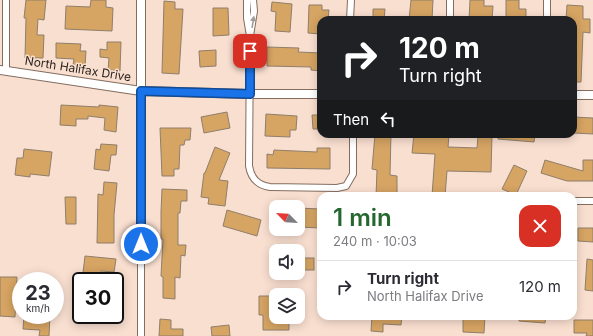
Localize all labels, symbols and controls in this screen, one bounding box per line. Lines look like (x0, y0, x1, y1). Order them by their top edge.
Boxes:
one-way arrow (250, 16, 256, 28)
text: 120 m (399, 31, 480, 65)
icon: right (333, 32, 385, 84)
pin (233, 34, 267, 68)
icon: arrive (239, 40, 261, 62)
street label: North Halifax Drive (24, 53, 132, 84)
text: Turn right (399, 65, 482, 86)
icon: left (377, 108, 399, 130)
text: Then (333, 110, 369, 129)
north arrow (269, 200, 305, 236)
map controls (269, 200, 305, 324)
text: 1 min (333, 203, 392, 232)
button: close (519, 205, 561, 247)
position arrow (120, 223, 162, 265)
text: 240 m · 10:03 (333, 233, 417, 249)
button: sound (269, 244, 305, 280)
text: Turn right (367, 269, 439, 288)
speed limit sign: 30 (72, 272, 124, 324)
icon: right (333, 276, 355, 298)
text: 120 m (519, 277, 561, 296)
text: 23 (25, 281, 51, 305)
button: layers (269, 288, 305, 324)
text: North Halifax Drive (367, 288, 483, 304)
text: km/h (26, 302, 50, 314)

